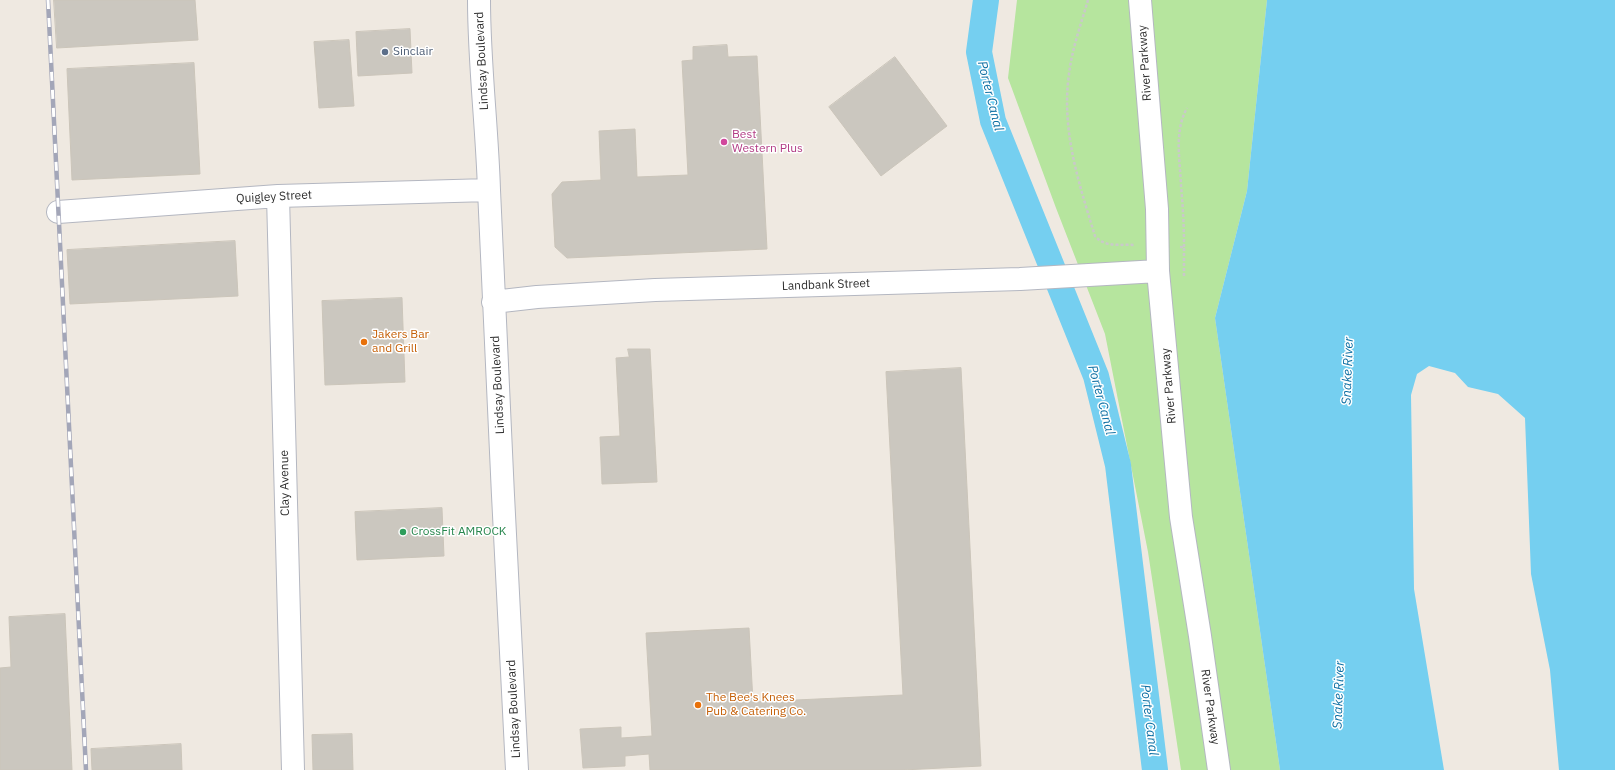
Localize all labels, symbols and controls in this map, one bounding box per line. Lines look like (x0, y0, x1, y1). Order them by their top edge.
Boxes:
street label: Lindsay Boulevard (472, 11, 492, 111)
street label: River Parkway (1135, 25, 1155, 101)
place label: Sinclair (393, 45, 433, 59)
marker: Sinclair (380, 47, 390, 57)
water label: Porter Canal (974, 59, 1006, 133)
place label: Best Western Plus (732, 128, 803, 156)
marker: Best Western Plus (719, 137, 729, 147)
street label: Quigley Street (236, 188, 312, 206)
street label: Landbank Street (782, 276, 870, 294)
place label: Jakers Bar and Grill (372, 328, 429, 356)
street label: Lindsay Boulevard (488, 335, 508, 435)
marker: Jakers Bar and Grill (359, 337, 369, 347)
water label: Snake River (1339, 337, 1357, 405)
street label: River Parkway (1159, 347, 1179, 425)
water label: Porter Canal (1084, 363, 1118, 437)
street label: Clay Avenue (277, 450, 293, 516)
place label: CrossFit AMROCK (411, 525, 506, 539)
marker: CrossFit AMROCK (398, 527, 408, 537)
street label: Lindsay Boulevard (504, 659, 524, 759)
water label: Snake River (1330, 661, 1348, 729)
street label: River Parkway (1198, 668, 1222, 746)
water label: Porter Canal (1137, 684, 1161, 756)
place label: The Bee's Knees Pub & Catering Co. (706, 691, 806, 719)
marker: The Bee's Knees Pub & Catering Co. (693, 700, 703, 710)

